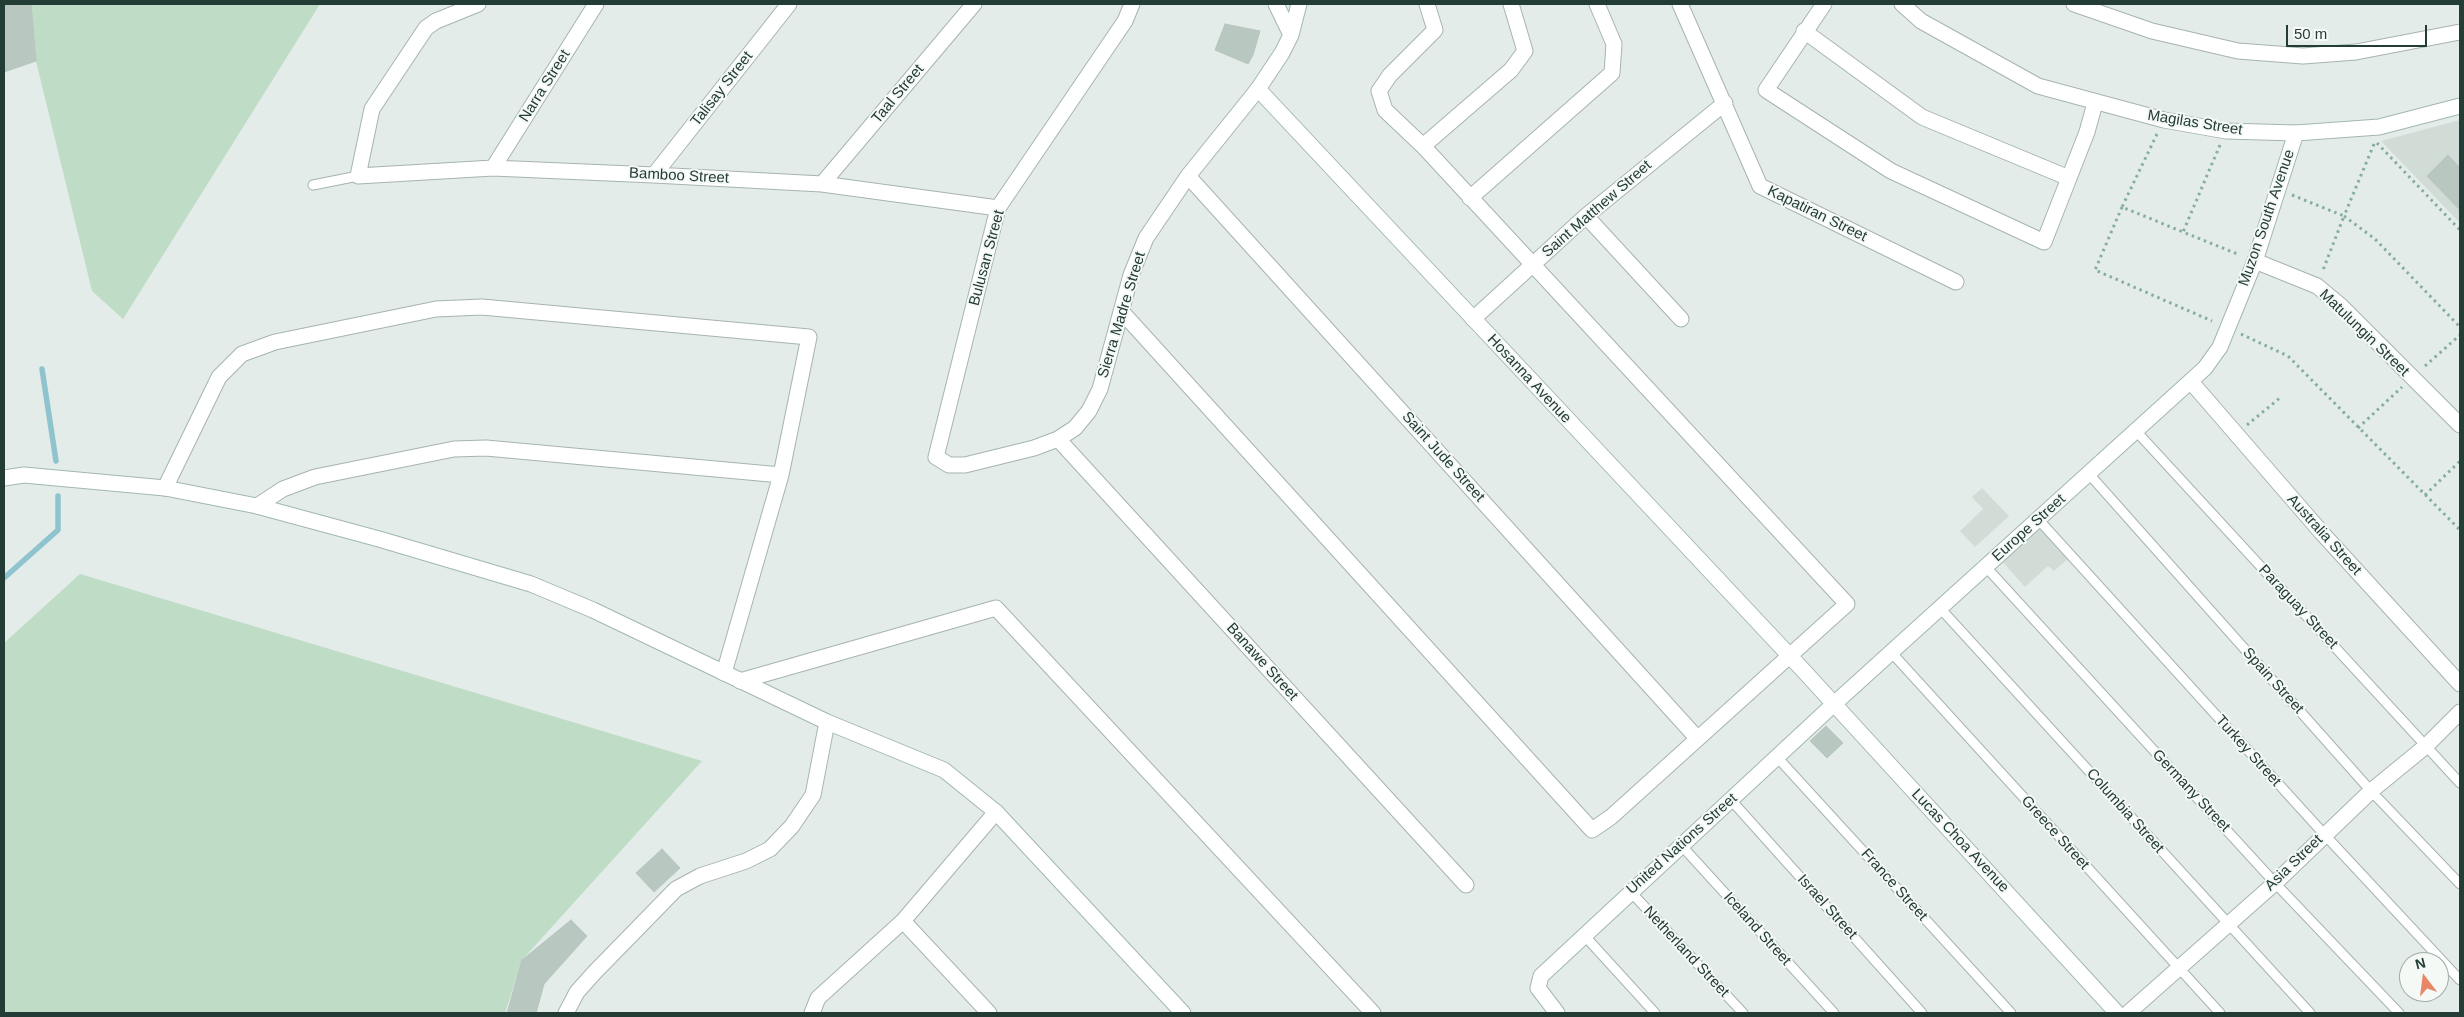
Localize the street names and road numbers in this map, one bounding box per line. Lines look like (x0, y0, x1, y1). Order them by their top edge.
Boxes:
street label: Narra Street (516, 47, 574, 125)
street label: Talisay Street (687, 48, 757, 130)
street label: Taal Street (868, 61, 928, 127)
street label: Magilas Street (2146, 107, 2244, 139)
street label: Muzon South Avenue (2235, 147, 2299, 289)
street label: Saint Matthew Street (1539, 157, 1655, 261)
street label: Bamboo Street (629, 164, 729, 188)
street label: Kapatiran Street (1764, 182, 1870, 246)
street label: Bulusan Street (966, 208, 1008, 308)
street label: Sierra Madre Street (1094, 250, 1150, 380)
street label: Matulungin Street (2315, 286, 2413, 380)
street label: Hosanna Avenue (1483, 331, 1575, 427)
street label: Saint Jude Street (1398, 408, 1488, 506)
street label: Europe Street (1989, 490, 2069, 566)
street label: Australia Street (2283, 491, 2365, 579)
street label: Paraguay Street (2254, 561, 2342, 653)
street label: Banawe Street (1222, 619, 1302, 705)
street label: Spain Street (2239, 644, 2307, 718)
street label: Turkey Street (2211, 712, 2285, 790)
street label: Germany Street (2148, 746, 2234, 836)
street label: Columbia Street (2082, 765, 2168, 857)
street label: Lucas Choa Avenue (1907, 786, 2013, 896)
street label: United Nations Street (1623, 790, 1741, 898)
street label: Greece Street (2017, 792, 2093, 874)
street label: Asia Street (2261, 831, 2327, 895)
street label: France Street (1857, 845, 1931, 925)
street label: Israel Street (1793, 871, 1861, 943)
street label: Iceland Street (1719, 889, 1795, 969)
street label: Netherland Street (1639, 903, 1733, 1001)

